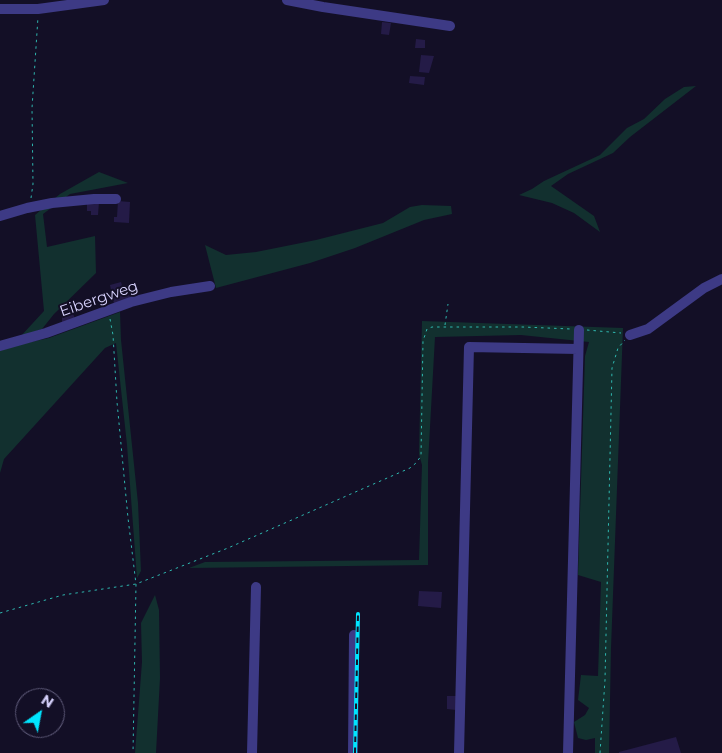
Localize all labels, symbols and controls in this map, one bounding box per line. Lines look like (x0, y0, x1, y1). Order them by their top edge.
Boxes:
street label: Eibergweg (57, 277, 141, 321)
north arrow (15, 688, 65, 738)
text: N (38, 691, 57, 712)

